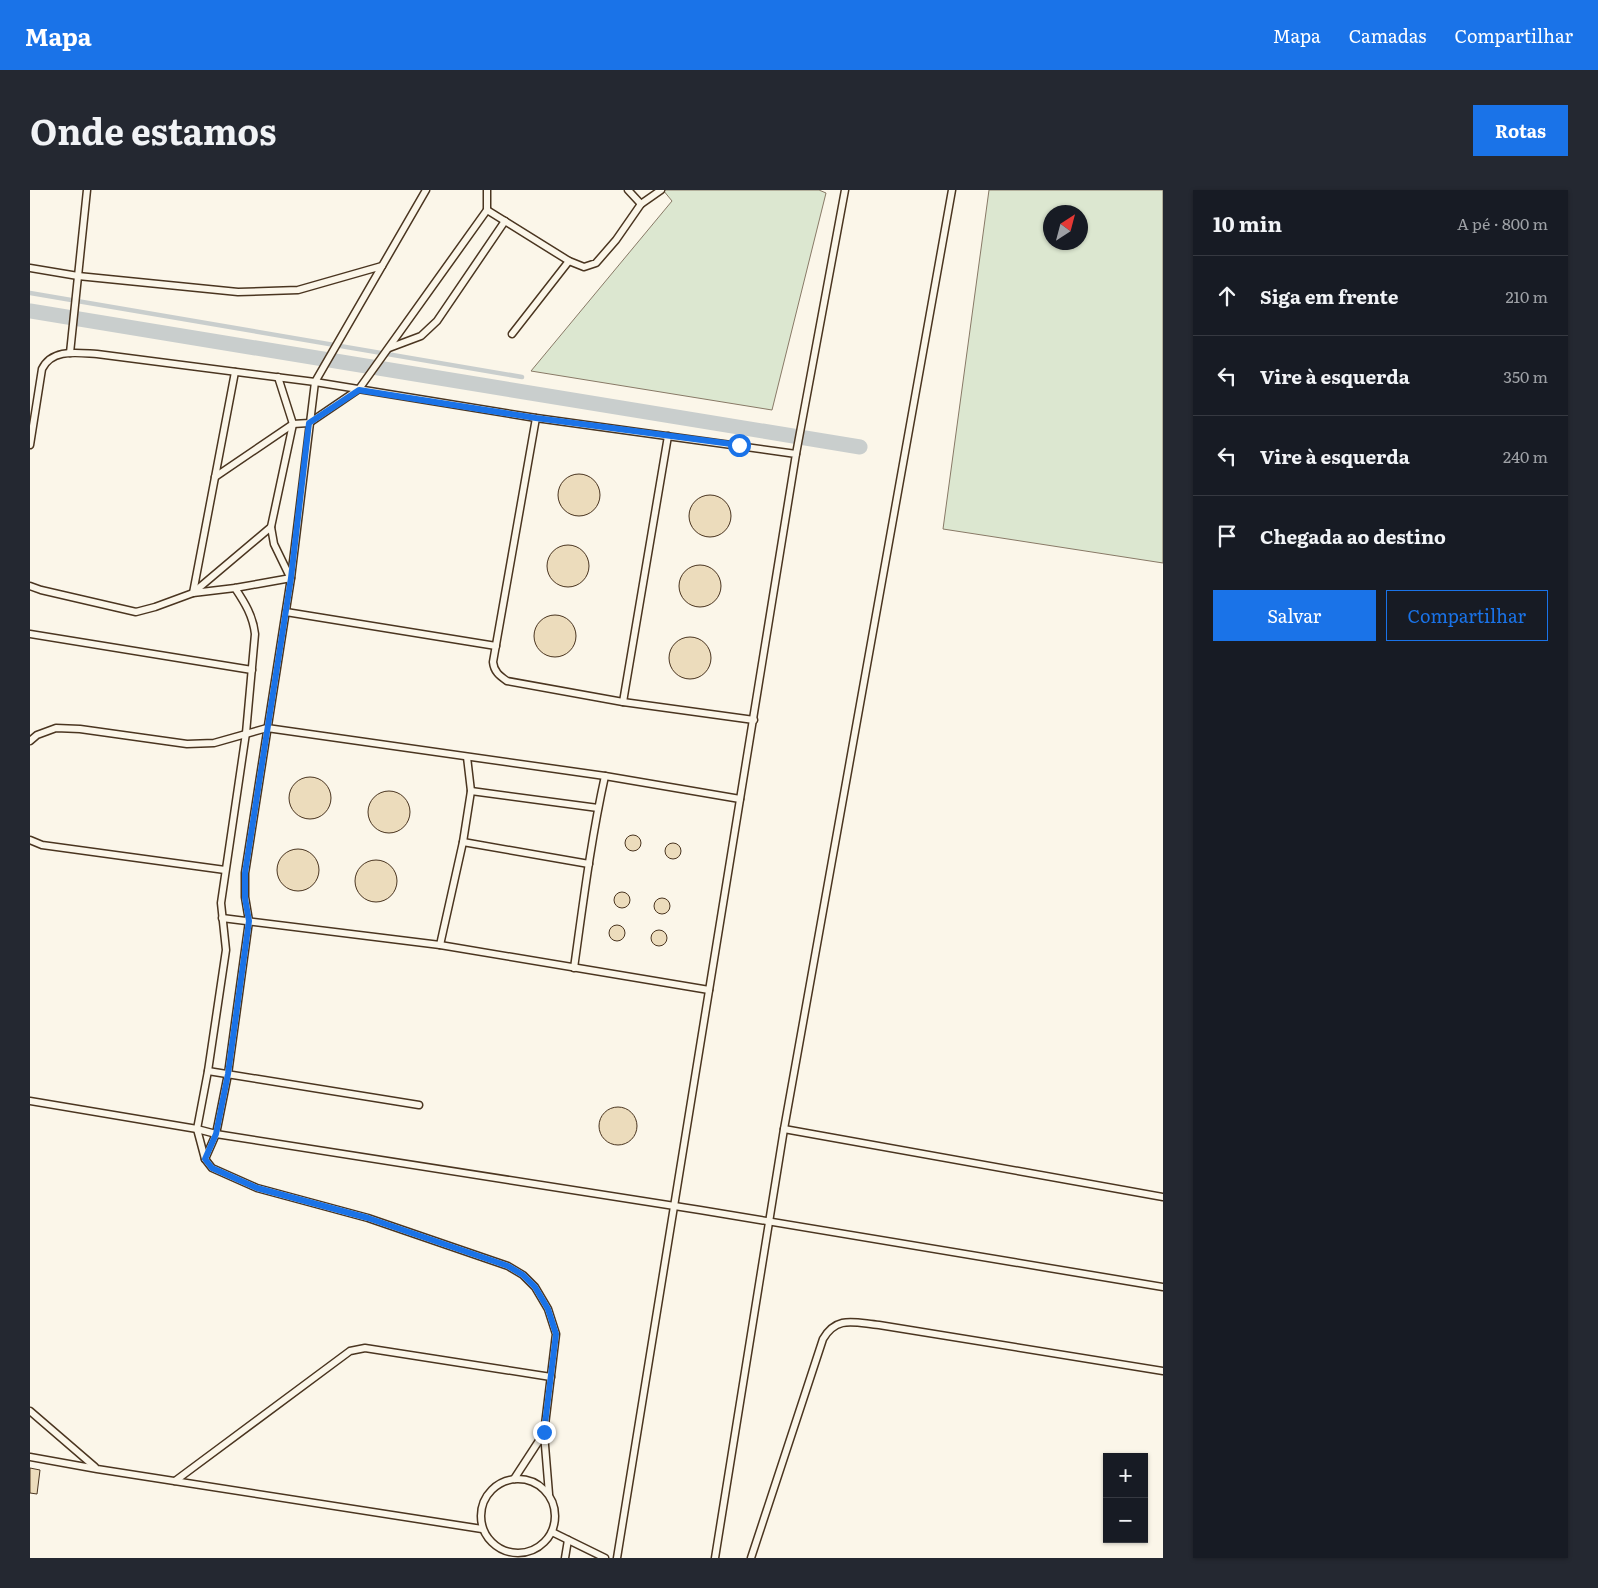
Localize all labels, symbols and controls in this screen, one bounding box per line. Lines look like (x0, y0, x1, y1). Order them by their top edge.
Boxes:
text: Mapa (25, 18, 92, 53)
text: Mapa (1273, 22, 1321, 49)
text: Camadas (1349, 22, 1426, 49)
text: Compartilhar (1454, 22, 1573, 49)
text: Onde estamos (30, 104, 276, 156)
button: Rotas (1473, 105, 1568, 156)
north arrow (1043, 205, 1088, 250)
text: 10 min (1213, 207, 1282, 238)
text: A pé · 800 m (1457, 211, 1548, 235)
icon: ahead (1213, 282, 1241, 310)
text: Siga em frente (1260, 282, 1398, 310)
text: 210 m (1505, 284, 1548, 308)
icon: left (1213, 362, 1241, 390)
text: Vire à esquerda (1260, 362, 1410, 390)
text: 350 m (1503, 364, 1548, 388)
route start (728, 434, 751, 457)
icon: left (1213, 442, 1241, 470)
text: Vire à esquerda (1260, 442, 1410, 470)
text: 240 m (1503, 444, 1548, 468)
icon: arrive (1213, 522, 1241, 550)
text: Chegada ao destino (1260, 522, 1446, 550)
button: Salvar (1213, 590, 1376, 641)
button: Compartilhar (1386, 590, 1548, 641)
route end (533, 1421, 556, 1444)
map controls (1103, 1453, 1148, 1543)
button: + (1103, 1453, 1148, 1498)
button: − (1103, 1498, 1148, 1543)

